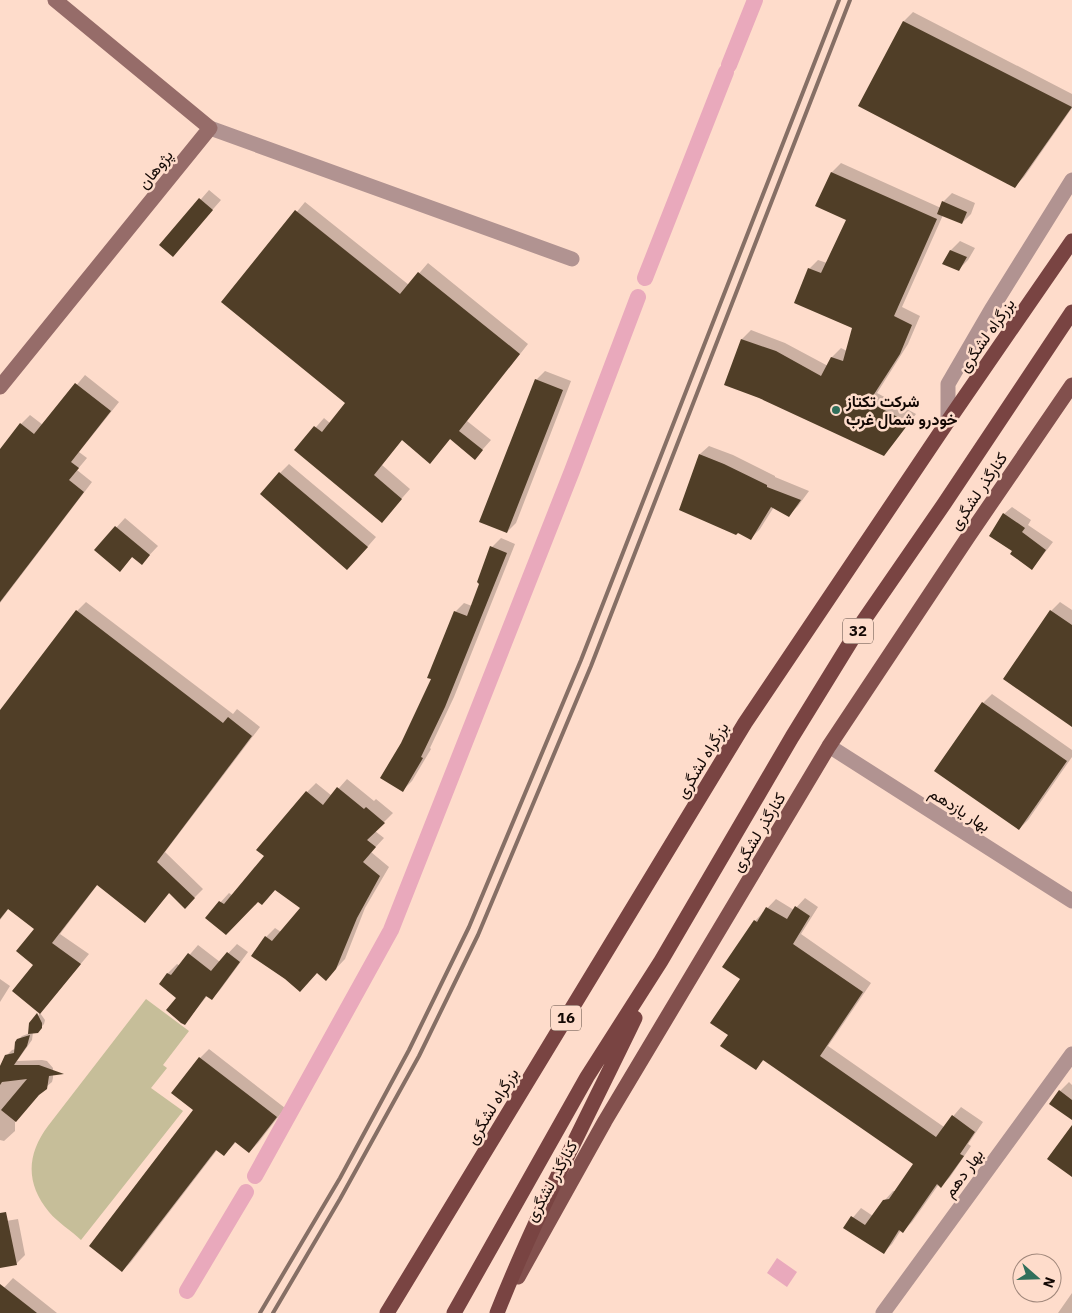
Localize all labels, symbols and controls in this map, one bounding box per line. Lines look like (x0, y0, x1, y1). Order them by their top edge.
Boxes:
street label: پژوهان (133, 145, 178, 194)
street label: بزرگراه لشگری (953, 294, 1020, 376)
place label: شرکت تکتاز خودرو شمال غرب (845, 391, 958, 430)
marker: شرکت تکتاز خودرو شمال غرب (830, 404, 842, 416)
street label: کنارگذر لشگری (945, 448, 1012, 534)
road number: 32 (843, 618, 873, 644)
street label: بزرگراه لشگری (671, 718, 733, 802)
street label: بهار یازدهم (925, 782, 994, 836)
street label: کنارگذر لشگری (726, 789, 790, 876)
road number: 16 (551, 1006, 581, 1030)
street label: بزرگراه لشگری (461, 1064, 523, 1148)
street label: کنارگذر لشگری (521, 1137, 582, 1225)
street label: بهار دهم (939, 1145, 988, 1202)
north arrow (1012, 1253, 1062, 1303)
text: N (1039, 1275, 1059, 1290)

